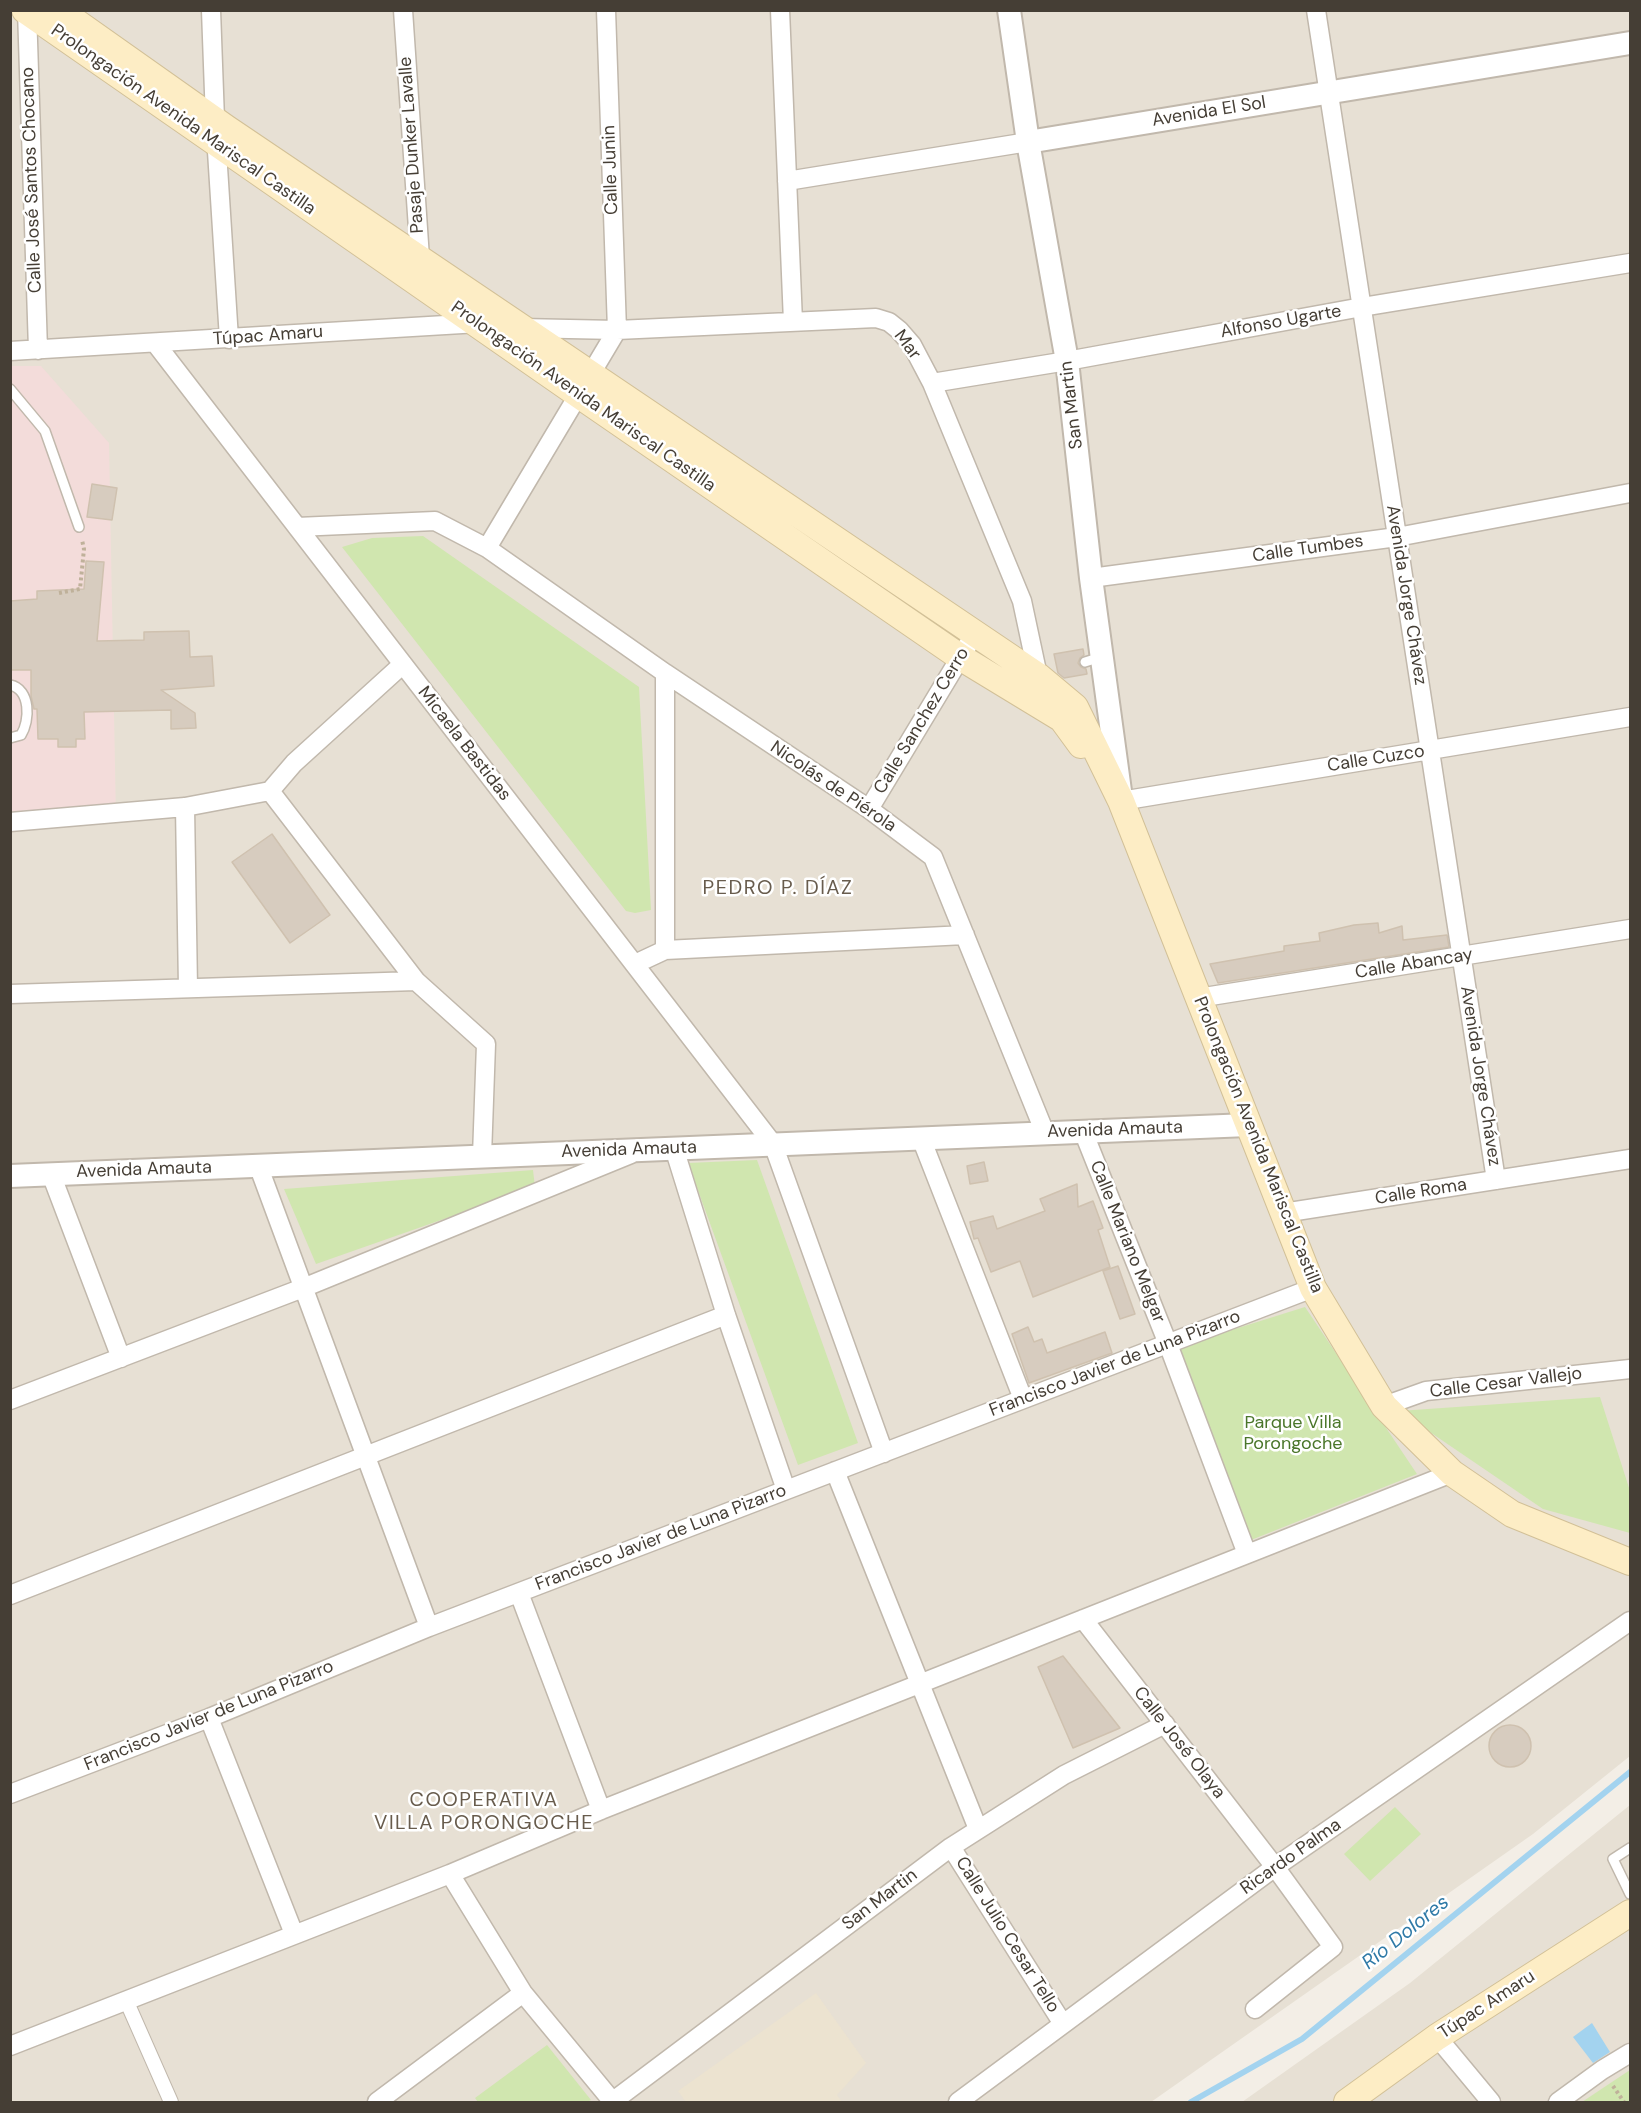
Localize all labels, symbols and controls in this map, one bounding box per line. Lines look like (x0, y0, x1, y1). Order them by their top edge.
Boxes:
street label: Prolongación Avenida Mariscal Castilla (47, 20, 319, 220)
street label: Pasaje Dunker Lavalle (395, 56, 429, 234)
street label: Calle José Santos Chocano (17, 67, 47, 293)
street label: Avenida El Sol (1151, 92, 1267, 132)
street label: Calle Junin (599, 125, 623, 215)
street label: Prolongación Avenida Mariscal Castilla (447, 297, 719, 497)
street label: Alfonso Ugarte (1219, 301, 1343, 343)
street label: Túpac Amaru (212, 321, 324, 351)
street label: Mar (889, 326, 925, 364)
street label: San Martin (1056, 360, 1088, 450)
street label: Avenida Jorge Chávez (1381, 504, 1431, 686)
street label: Calle Tumbes (1251, 531, 1365, 567)
street label: Calle Sanchez Cerro (870, 644, 974, 798)
street label: Micaela Bastidas (413, 683, 515, 805)
street label: Nicolás de Piérola (766, 737, 900, 837)
street label: Calle Cuzco (1326, 741, 1426, 777)
district label: PEDRO P. DÍAZ (703, 877, 853, 901)
street label: Calle Abancay (1354, 944, 1474, 984)
street label: Avenida Jorge Chávez (1455, 985, 1505, 1167)
street label: Prolongación Avenida Mariscal Castilla (1188, 994, 1328, 1296)
street label: Avenida Amauta (1047, 1117, 1183, 1143)
street label: Avenida Amauta (561, 1137, 697, 1163)
street label: Avenida Amauta (76, 1157, 212, 1183)
street label: Calle Mariano Melgar (1085, 1158, 1169, 1326)
street label: Calle Roma (1374, 1174, 1468, 1210)
street label: Francisco Javier de Luna Pizarro (986, 1306, 1244, 1422)
street label: Calle Cesar Vallejo (1429, 1363, 1583, 1403)
park label: Parque Villa Porongoche (1243, 1412, 1343, 1454)
street label: Francisco Javier de Luna Pizarro (532, 1480, 790, 1596)
street label: Francisco Javier de Luna Pizarro (81, 1656, 337, 1776)
street label: Calle José Olaya (1129, 1683, 1229, 1803)
district label: COOPERATIVA VILLA PORONGOCHE (374, 1789, 594, 1836)
street label: Ricardo Palma (1237, 1814, 1345, 1900)
street label: Calle Julio Cesar Tello (950, 1853, 1064, 2017)
street label: San Martin (838, 1865, 922, 1935)
water label: Río Dolores (1358, 1891, 1454, 1975)
street label: Túpac Amaru (1435, 1966, 1539, 2044)

